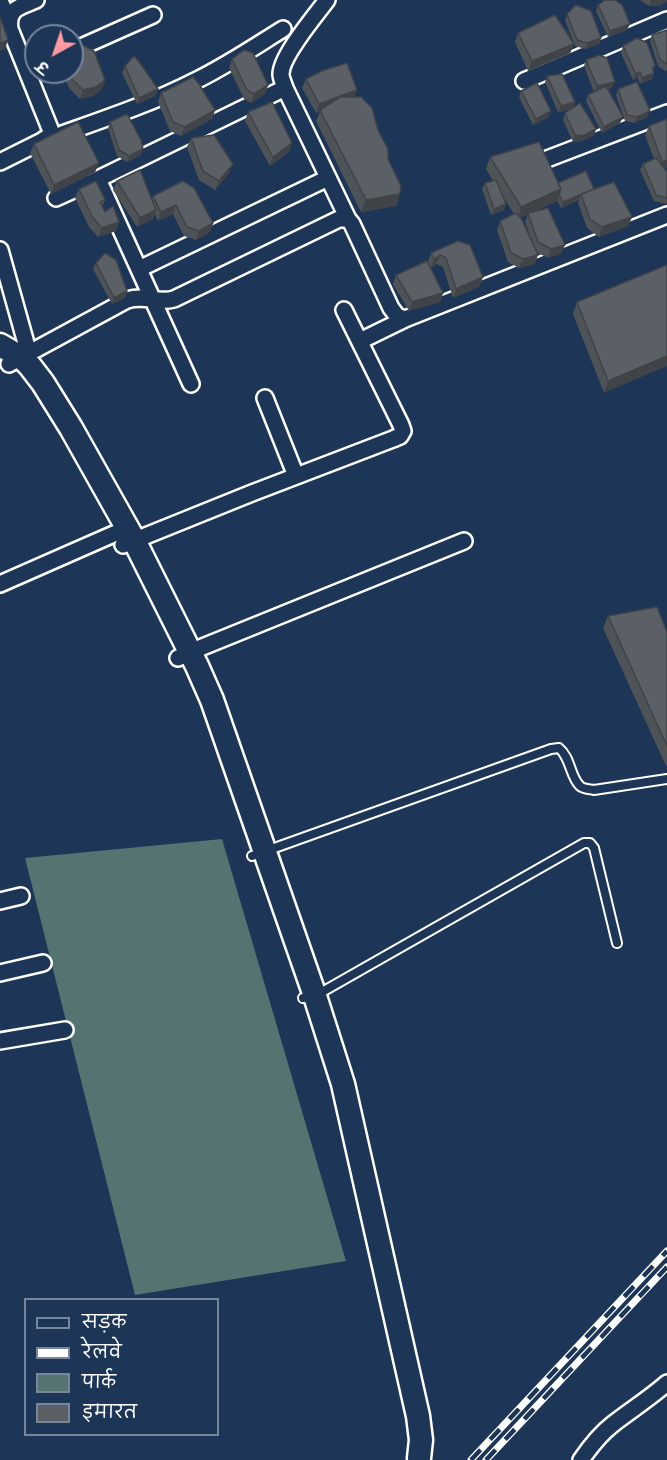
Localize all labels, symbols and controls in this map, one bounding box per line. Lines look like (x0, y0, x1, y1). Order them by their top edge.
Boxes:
north arrow (24, 24, 84, 84)
text: उ (32, 54, 56, 79)
legend (24, 1298, 219, 1436)
text: सड़क (82, 1311, 126, 1337)
text: रेलवे (82, 1341, 122, 1367)
text: पार्क (82, 1371, 116, 1397)
text: इमारत (82, 1401, 137, 1427)

